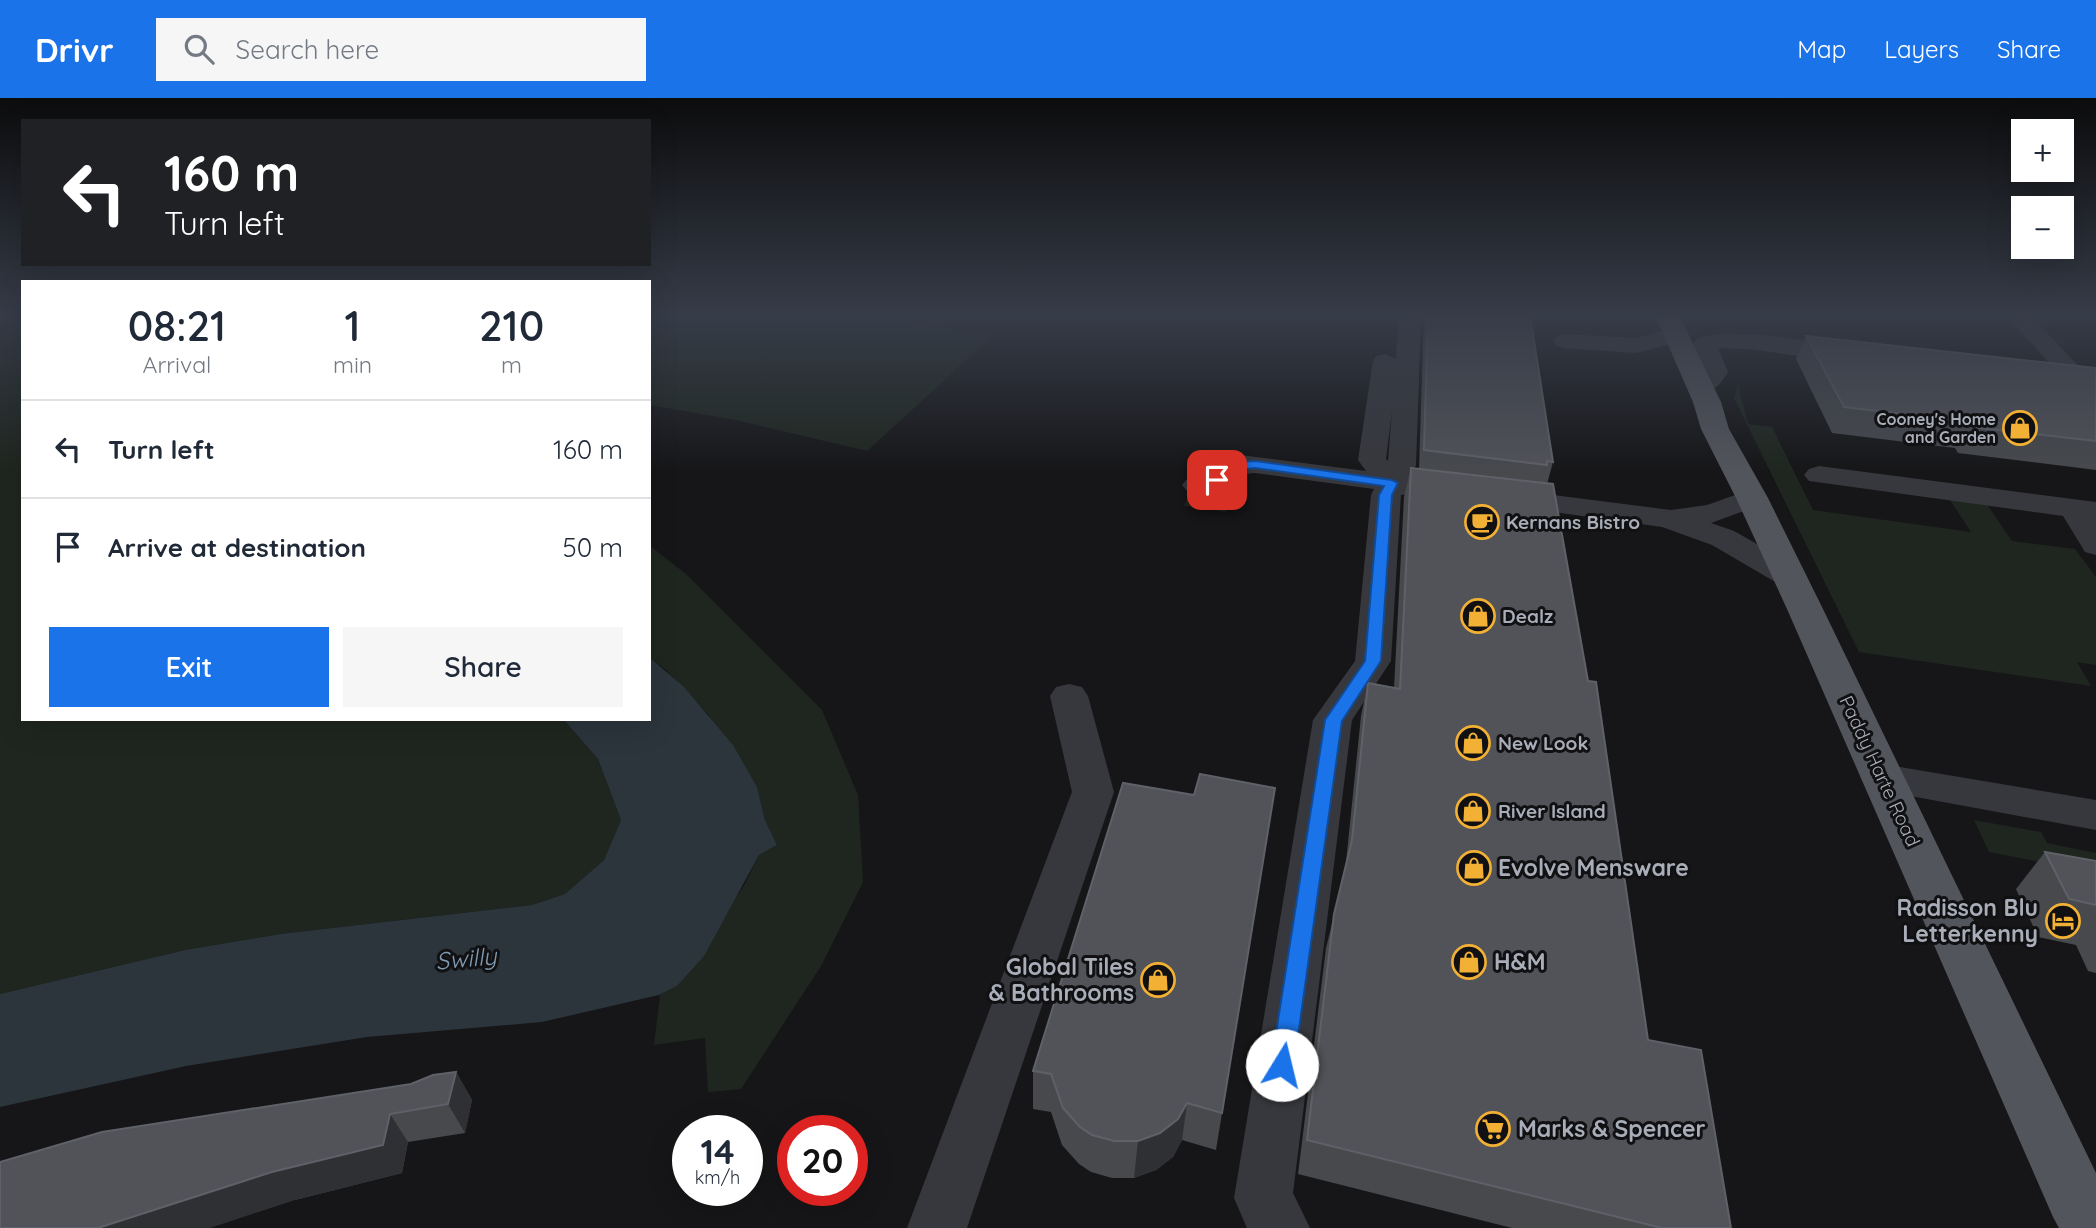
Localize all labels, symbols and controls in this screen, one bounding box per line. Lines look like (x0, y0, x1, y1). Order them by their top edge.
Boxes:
search box (156, 18, 646, 81)
text: Drivr (35, 29, 114, 70)
icon: search (180, 30, 218, 68)
text: Search here (236, 33, 379, 66)
text: Map (1797, 34, 1846, 64)
text: Layers (1884, 34, 1959, 64)
text: Share (1997, 34, 2061, 64)
map controls (2011, 119, 2074, 259)
button: + (2011, 119, 2074, 182)
text: 160 m (164, 142, 299, 203)
icon: left (49, 147, 140, 238)
button: − (2011, 196, 2074, 259)
text: Turn left (164, 203, 285, 243)
text: 08:21 (128, 299, 226, 352)
text: 1 (345, 299, 361, 352)
text: 210 (479, 299, 544, 352)
text: Arrival (143, 350, 211, 379)
text: min (333, 350, 372, 379)
text: m (501, 350, 522, 379)
place label: Cooney's Home and Garden (1876, 409, 1996, 447)
shop icon: Cooney's Home and Garden (2001, 409, 2039, 447)
icon: left (49, 430, 87, 468)
text: Turn left (108, 433, 215, 466)
text: 160 m (553, 433, 623, 466)
pin (1187, 450, 1247, 510)
icon: arrive (1198, 461, 1236, 499)
cafe icon: Kernans Bistro (1463, 503, 1501, 541)
place label: Kernans Bistro (1506, 510, 1640, 534)
icon: arrive (49, 528, 87, 566)
text: Arrive at destination (108, 531, 366, 564)
text: 50 m (563, 531, 623, 564)
shop icon: Dealz (1459, 597, 1497, 635)
place label: Dealz (1502, 604, 1553, 628)
button: Exit (49, 627, 329, 707)
button: Share (343, 627, 623, 707)
street label: Paddy Harte Road (1835, 692, 1925, 850)
shop icon: New Look (1454, 724, 1492, 762)
place label: New Look (1498, 731, 1588, 755)
shop icon: River Island (1454, 792, 1492, 830)
place label: River Island (1498, 799, 1606, 823)
shop icon: Evolve Mensware (1455, 849, 1493, 887)
place label: Evolve Mensware (1498, 853, 1689, 882)
place label: Radisson Blu Letterkenny (1897, 893, 2038, 948)
hotel icon: Radisson Blu Letterkenny (2044, 902, 2082, 940)
water label: Swilly (434, 940, 499, 976)
shop icon: H&M (1450, 943, 1488, 981)
place label: H&M (1494, 947, 1546, 976)
place label: Global Tiles & Bathrooms (988, 952, 1134, 1007)
shop icon: Global Tiles & Bathrooms (1139, 961, 1177, 999)
position arrow (1245, 1028, 1319, 1102)
supermarket icon: Marks & Spencer (1474, 1110, 1512, 1148)
place label: Marks & Spencer (1518, 1114, 1705, 1143)
speed limit sign: 20 (777, 1115, 868, 1206)
text: 14 (700, 1129, 735, 1173)
text: km/h (695, 1166, 740, 1189)

